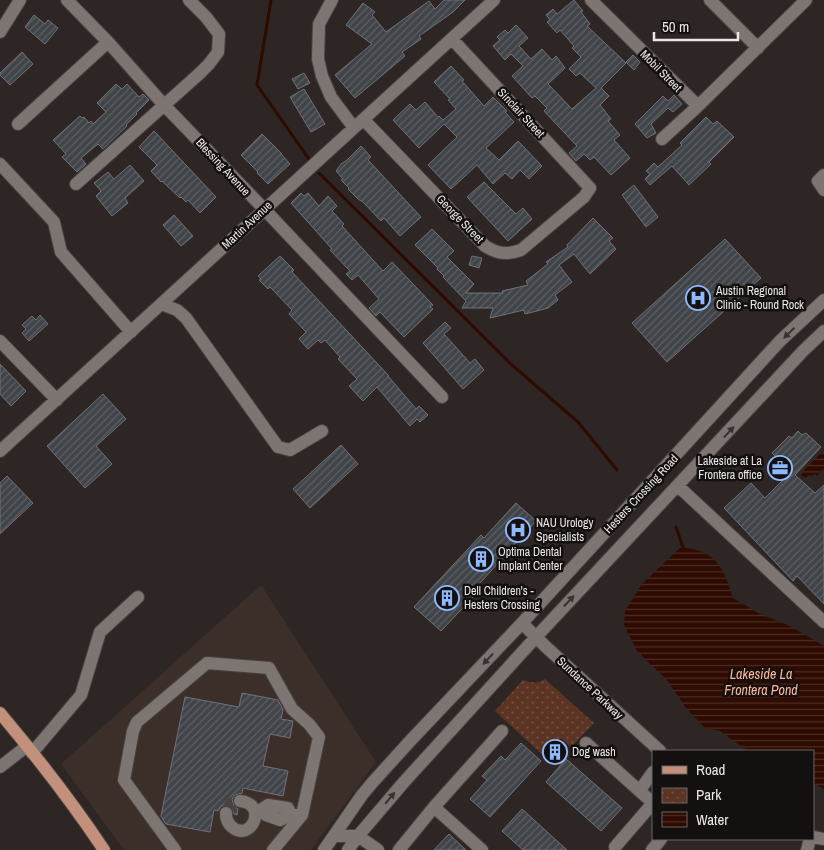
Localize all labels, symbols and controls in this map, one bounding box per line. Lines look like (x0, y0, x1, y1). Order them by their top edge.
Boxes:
scale bar (654, 10, 738, 42)
text: 50 m (662, 16, 689, 37)
street label: Mobil Street (637, 47, 686, 96)
street label: Sinclair Street (494, 85, 548, 141)
street label: Blessing Avenue (192, 135, 254, 199)
street label: George Street (433, 191, 487, 247)
street label: Martin Avenue (218, 198, 276, 252)
place label: Austin Regional Clinic - Round Rock (715, 283, 804, 313)
hospital icon: Austin Regional Clinic - Round Rock (685, 285, 711, 311)
one-way arrow (783, 327, 795, 339)
one-way arrow (723, 426, 735, 438)
street label: Hesters Crossing Road (600, 451, 682, 537)
place label: Lakeside at La Frontera office (697, 453, 763, 483)
office icon: Lakeside at La Frontera office (767, 455, 793, 481)
place label: NAU Urology Specialists (536, 515, 593, 545)
hospital icon: NAU Urology Specialists (505, 517, 531, 543)
place label: Optima Dental Implant Center (498, 544, 563, 574)
building icon: Optima Dental Implant Center (468, 546, 494, 572)
place label: Dell Children's - Hesters Crossing (464, 583, 541, 613)
building icon: Dell Children's - Hesters Crossing (434, 585, 460, 611)
one-way arrow (563, 596, 575, 608)
one-way arrow (482, 652, 494, 664)
street label: Sundance Parkway (554, 653, 627, 723)
water label: Lakeside La Frontera Pond (724, 665, 798, 699)
building icon: Dog wash (542, 739, 568, 765)
place label: Dog wash (572, 744, 616, 760)
legend (652, 750, 814, 840)
text: Road (696, 759, 725, 780)
text: Park (696, 784, 722, 805)
one-way arrow (384, 792, 395, 805)
text: Water (696, 809, 728, 830)

